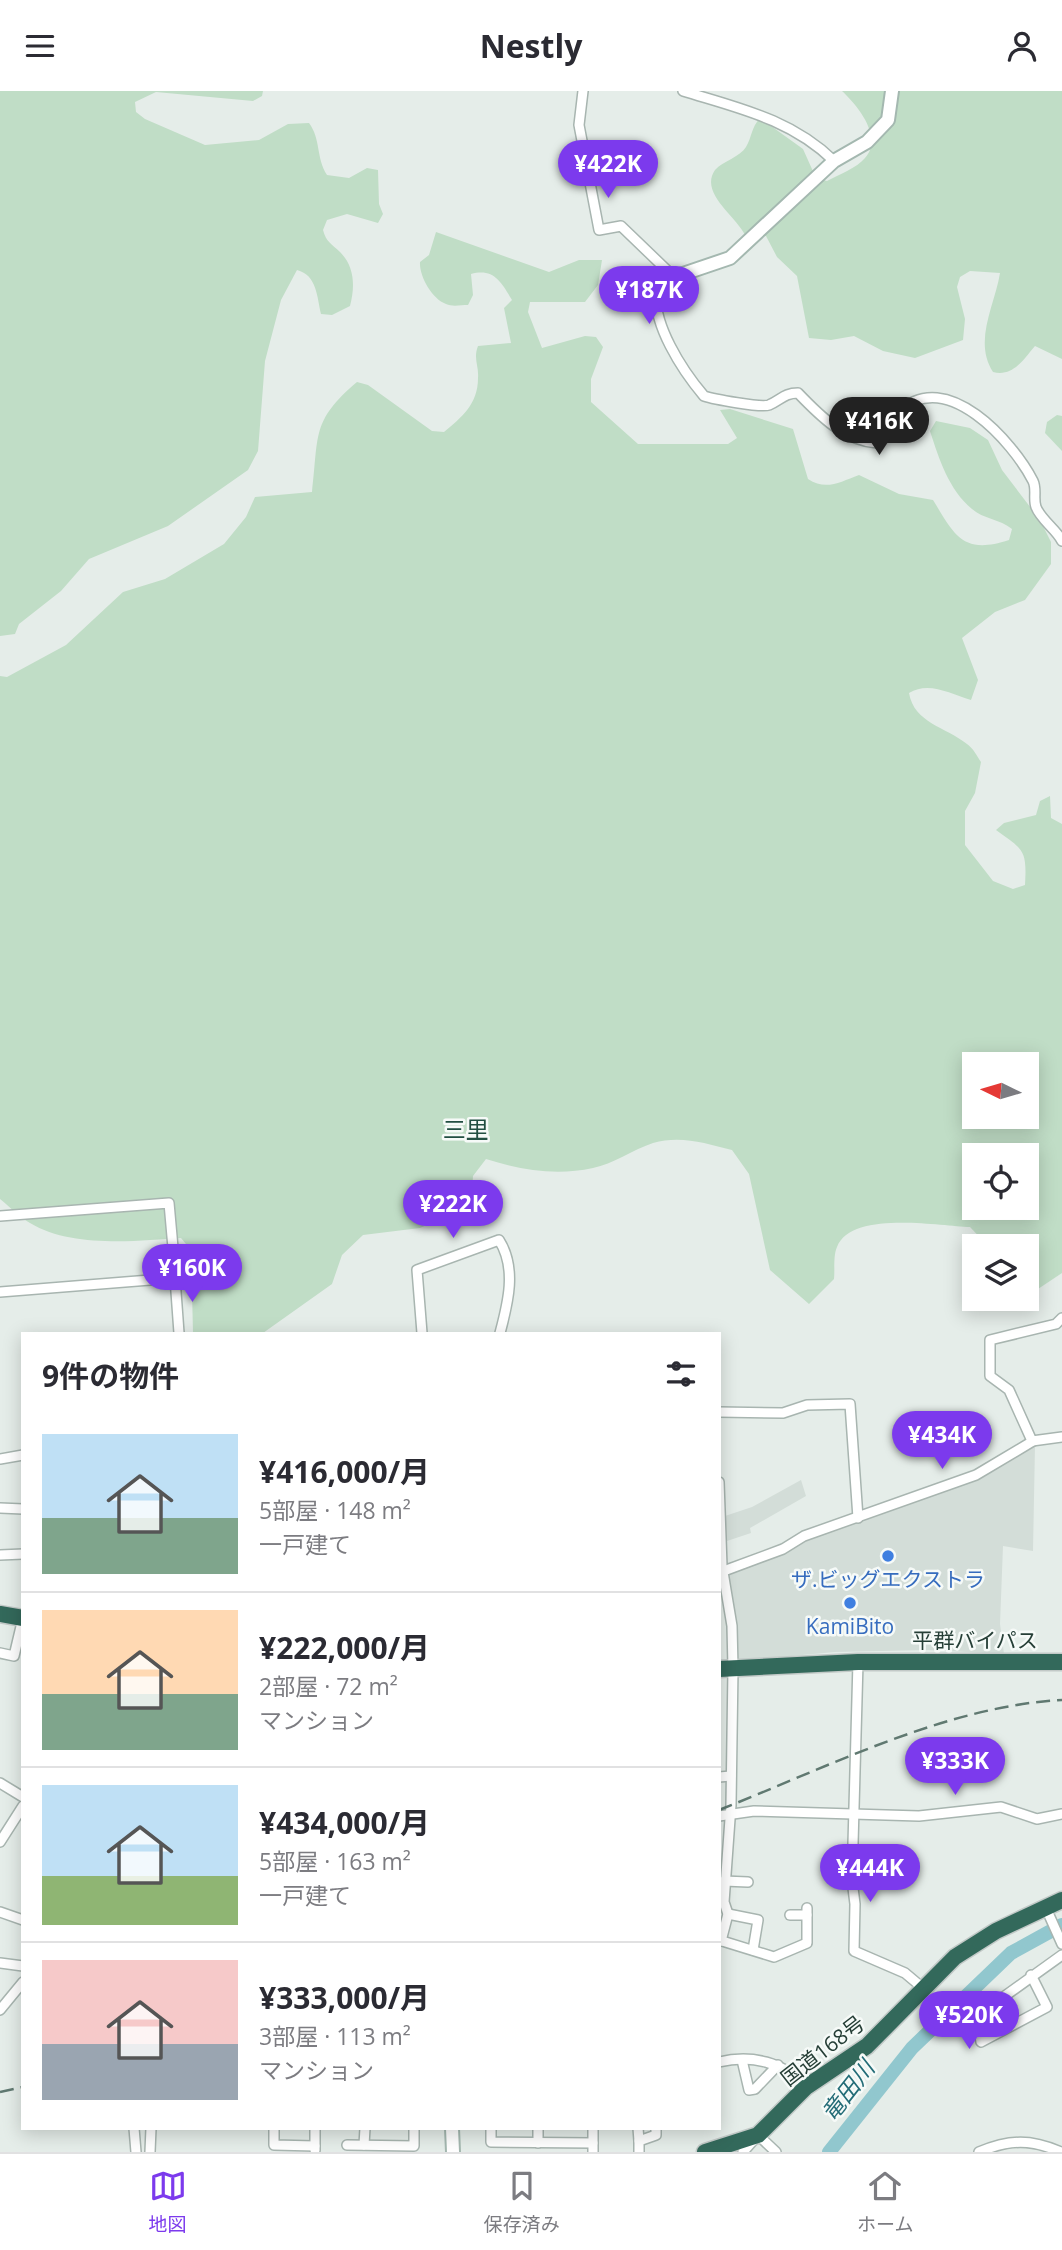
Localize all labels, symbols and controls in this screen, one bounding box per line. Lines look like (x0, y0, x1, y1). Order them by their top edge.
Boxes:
text: Nestly (480, 24, 582, 67)
icon: menu (21, 27, 59, 65)
icon: person (1003, 27, 1041, 65)
pin: ¥422K (559, 141, 657, 200)
text: ¥422K (574, 147, 642, 179)
pin: ¥187K (600, 267, 698, 326)
text: ¥187K (615, 273, 683, 305)
pin: ¥416K (830, 397, 928, 457)
text: ¥416K (845, 404, 913, 436)
north arrow (962, 1052, 1040, 1129)
map controls (962, 1052, 1039, 1311)
district label: 三里 (443, 1113, 489, 1145)
button: locate (962, 1143, 1039, 1220)
pin: ¥222K (404, 1181, 502, 1240)
text: ¥222K (419, 1187, 487, 1219)
button: layers (962, 1234, 1039, 1311)
pin: ¥160K (143, 1245, 241, 1304)
text: ¥160K (158, 1251, 226, 1283)
text: 9件の物件 (42, 1355, 179, 1396)
icon: filters (662, 1355, 700, 1393)
pin: ¥434K (893, 1411, 991, 1471)
text: ¥434K (908, 1418, 976, 1450)
text: ¥416,000/月 (259, 1451, 430, 1492)
icon: home (98, 1462, 182, 1546)
text: 5部屋 · 148 m² (259, 1494, 411, 1526)
text: 一戸建て (259, 1528, 351, 1560)
marker: ザ.ビッグエクストラ (880, 1548, 896, 1564)
place label: ザ.ビッグエクストラ (791, 1565, 985, 1593)
marker: KamiBito (842, 1595, 858, 1611)
place label: KamiBito (806, 1612, 894, 1640)
street label: 平群バイパス (912, 1626, 1038, 1654)
text: ¥222,000/月 (259, 1627, 430, 1668)
icon: home (98, 1638, 182, 1722)
text: 2部屋 · 72 m² (259, 1670, 398, 1702)
text: マンション (259, 1704, 374, 1736)
pin: ¥333K (906, 1737, 1004, 1797)
text: ¥333K (921, 1744, 989, 1776)
text: ¥434,000/月 (259, 1802, 430, 1843)
icon: home (98, 1813, 182, 1897)
text: 5部屋 · 163 m² (259, 1845, 411, 1877)
pin: ¥444K (821, 1845, 919, 1904)
text: ¥444K (836, 1851, 904, 1883)
text: 一戸建て (259, 1879, 351, 1911)
text: ¥333,000/月 (259, 1977, 430, 2018)
icon: home (98, 1988, 182, 2072)
pin: ¥520K (920, 1991, 1018, 2051)
text: ¥520K (935, 1998, 1003, 2030)
street label: 国道168号 (775, 2009, 870, 2092)
text: 3部屋 · 113 m² (259, 2020, 411, 2052)
water label: 竜田川 (813, 2051, 883, 2127)
text: マンション (259, 2054, 374, 2086)
tab: 地図 (149, 2167, 187, 2237)
tab: 保存済み (484, 2167, 560, 2237)
tab: ホーム (857, 2167, 913, 2237)

